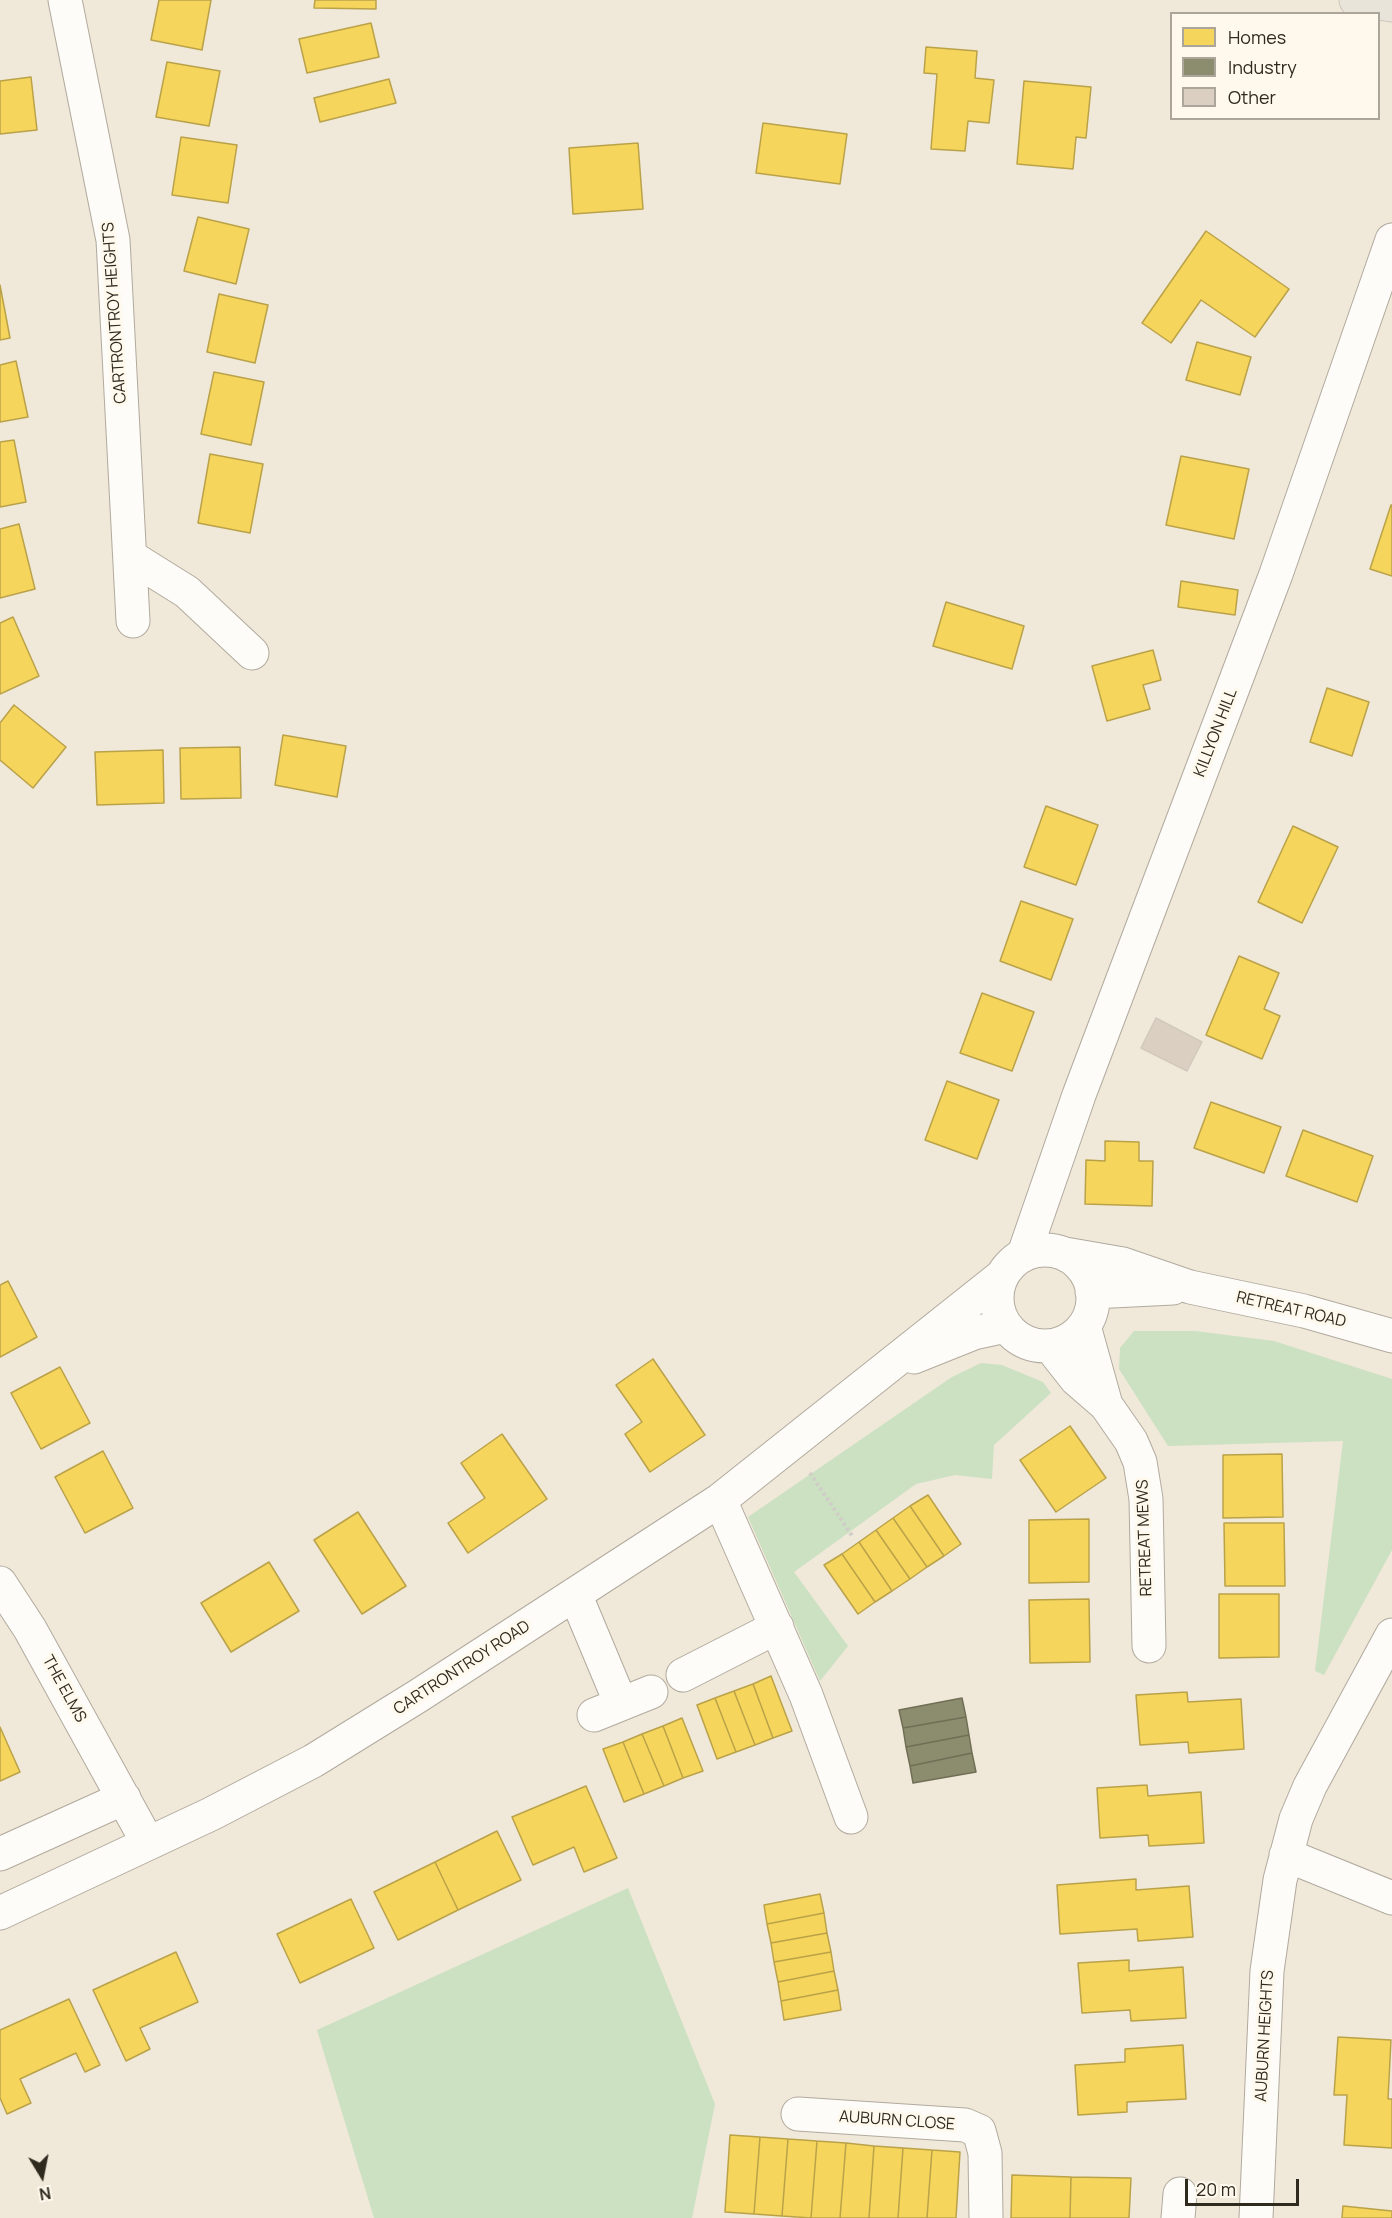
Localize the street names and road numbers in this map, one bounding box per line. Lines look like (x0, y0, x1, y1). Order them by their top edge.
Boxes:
street label: CARTRONTROY HEIGHTS (99, 222, 131, 404)
street label: KILLYON HILL (1190, 686, 1242, 780)
street label: RETREAT ROAD (1234, 1288, 1348, 1332)
street label: RETREAT MEWS (1133, 1479, 1157, 1597)
street label: CARTRONTROY ROAD (390, 1617, 534, 1719)
street label: THE ELMS (38, 1652, 90, 1726)
street label: AUBURN HEIGHTS (1252, 1970, 1278, 2102)
street label: AUBURN CLOSE (838, 2107, 956, 2135)

